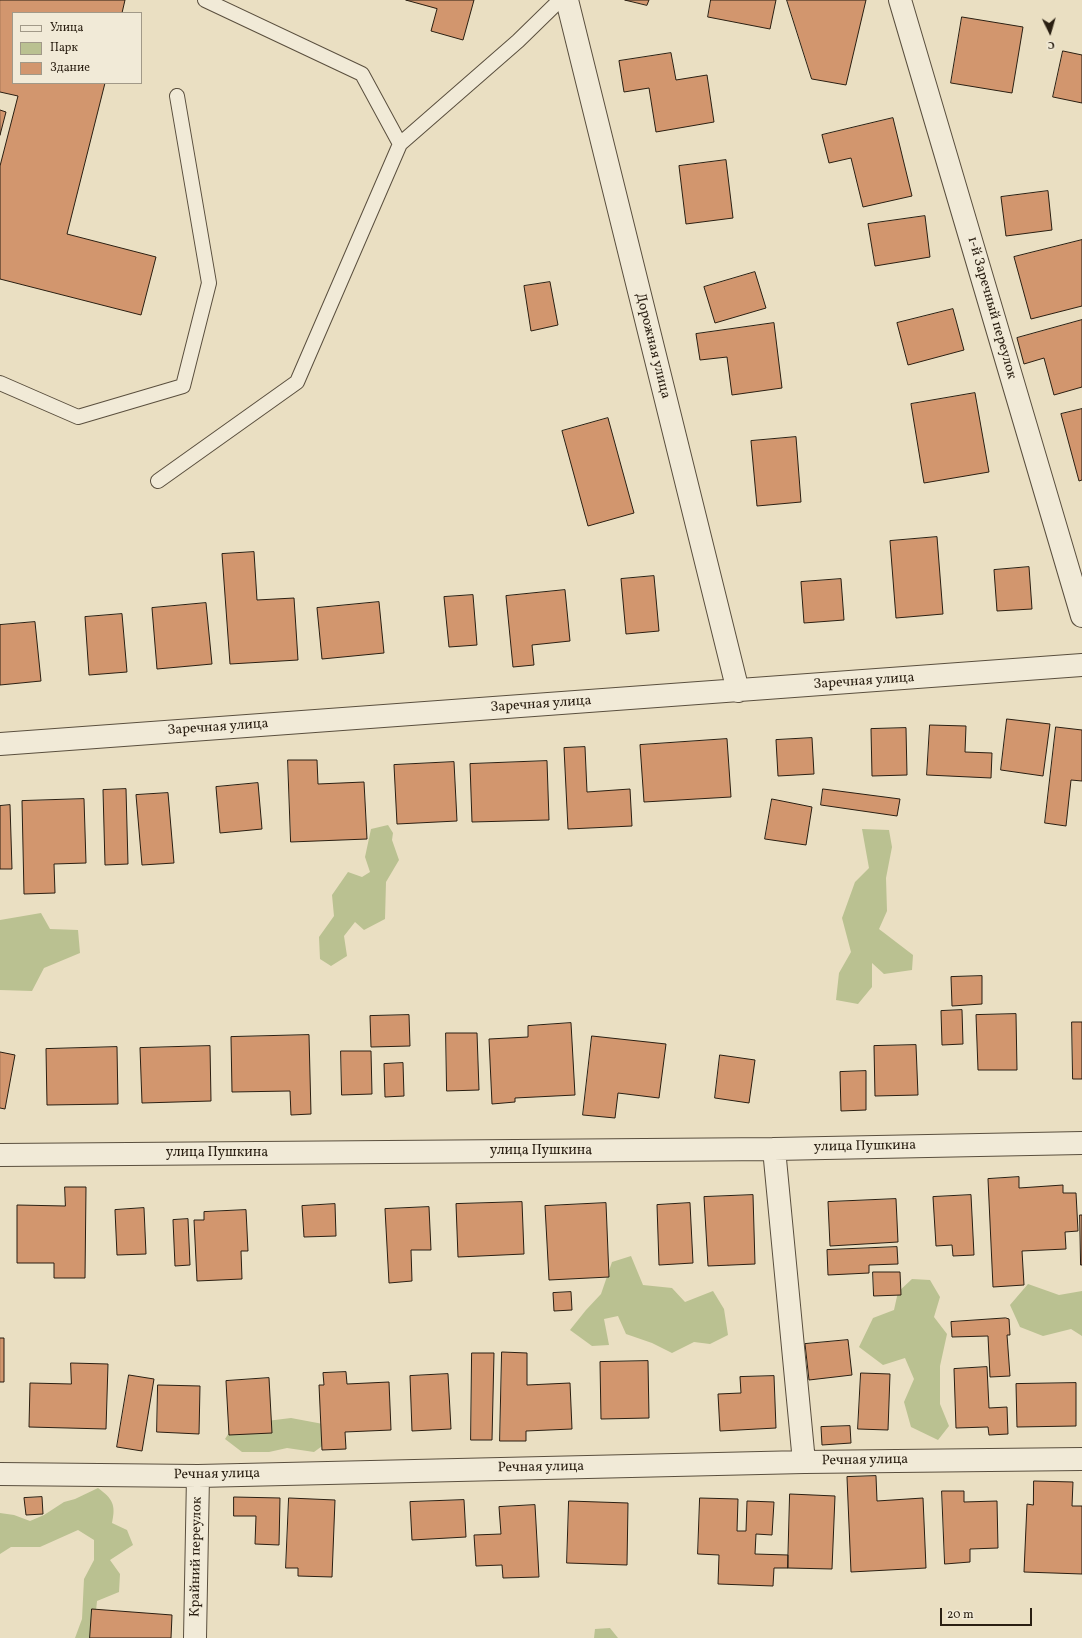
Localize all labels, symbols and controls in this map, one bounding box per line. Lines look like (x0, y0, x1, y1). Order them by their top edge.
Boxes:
legend (12, 12, 142, 84)
north arrow (1030, 12, 1070, 52)
text: Улица (50, 20, 83, 36)
text: С (1047, 37, 1055, 52)
text: Парк (50, 40, 78, 56)
text: Здание (50, 60, 90, 76)
street label: 1-й Заречный переулок (963, 235, 1019, 381)
street label: Дорожная улица (631, 291, 673, 401)
street label: Заречная улица (813, 670, 915, 694)
street label: Заречная улица (490, 693, 592, 717)
street label: Заречная улица (167, 716, 269, 740)
street label: улица Пушкина (814, 1138, 916, 1156)
street label: улица Пушкина (490, 1143, 592, 1159)
street label: улица Пушкина (166, 1145, 268, 1161)
street label: Речная улица (822, 1452, 908, 1470)
street label: Речная улица (498, 1459, 584, 1477)
street label: Речная улица (174, 1466, 260, 1484)
street label: Крайний переулок (188, 1497, 206, 1617)
scale bar (942, 1600, 1034, 1626)
text: 20 m (947, 1607, 974, 1623)

